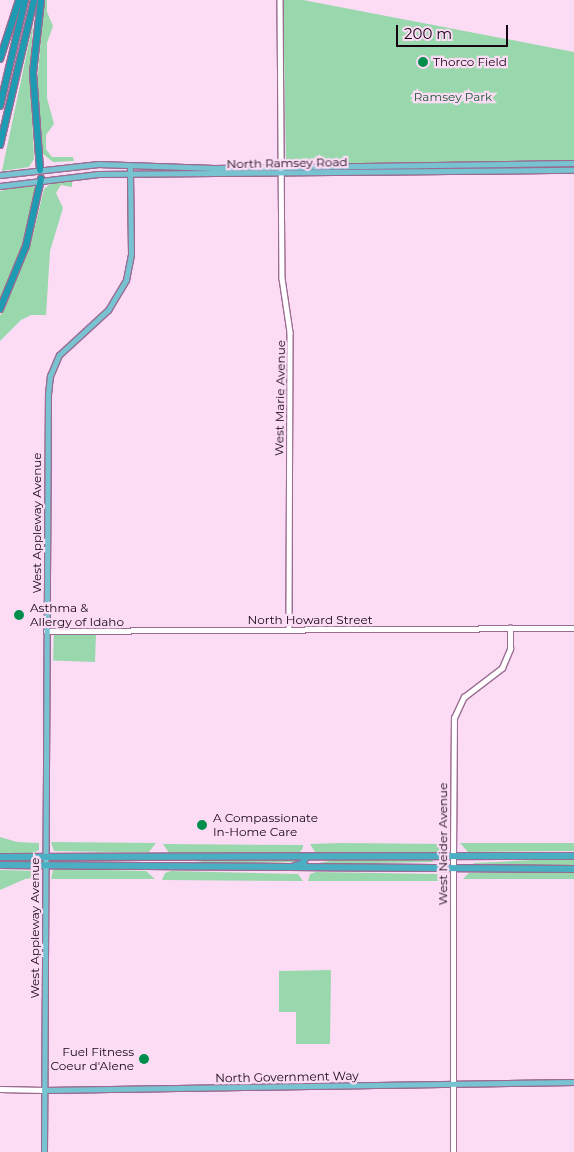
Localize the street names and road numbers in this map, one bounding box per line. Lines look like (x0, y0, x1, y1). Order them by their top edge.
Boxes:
street label: North Ramsey Road (226, 155, 348, 171)
street label: West Marie Avenue (272, 340, 288, 456)
street label: West Appleway Avenue (30, 452, 44, 594)
street label: North Howard Street (247, 613, 373, 627)
street label: West Neider Avenue (436, 783, 450, 905)
street label: West Appleway Avenue (28, 857, 42, 999)
street label: North Government Way (215, 1069, 359, 1085)

